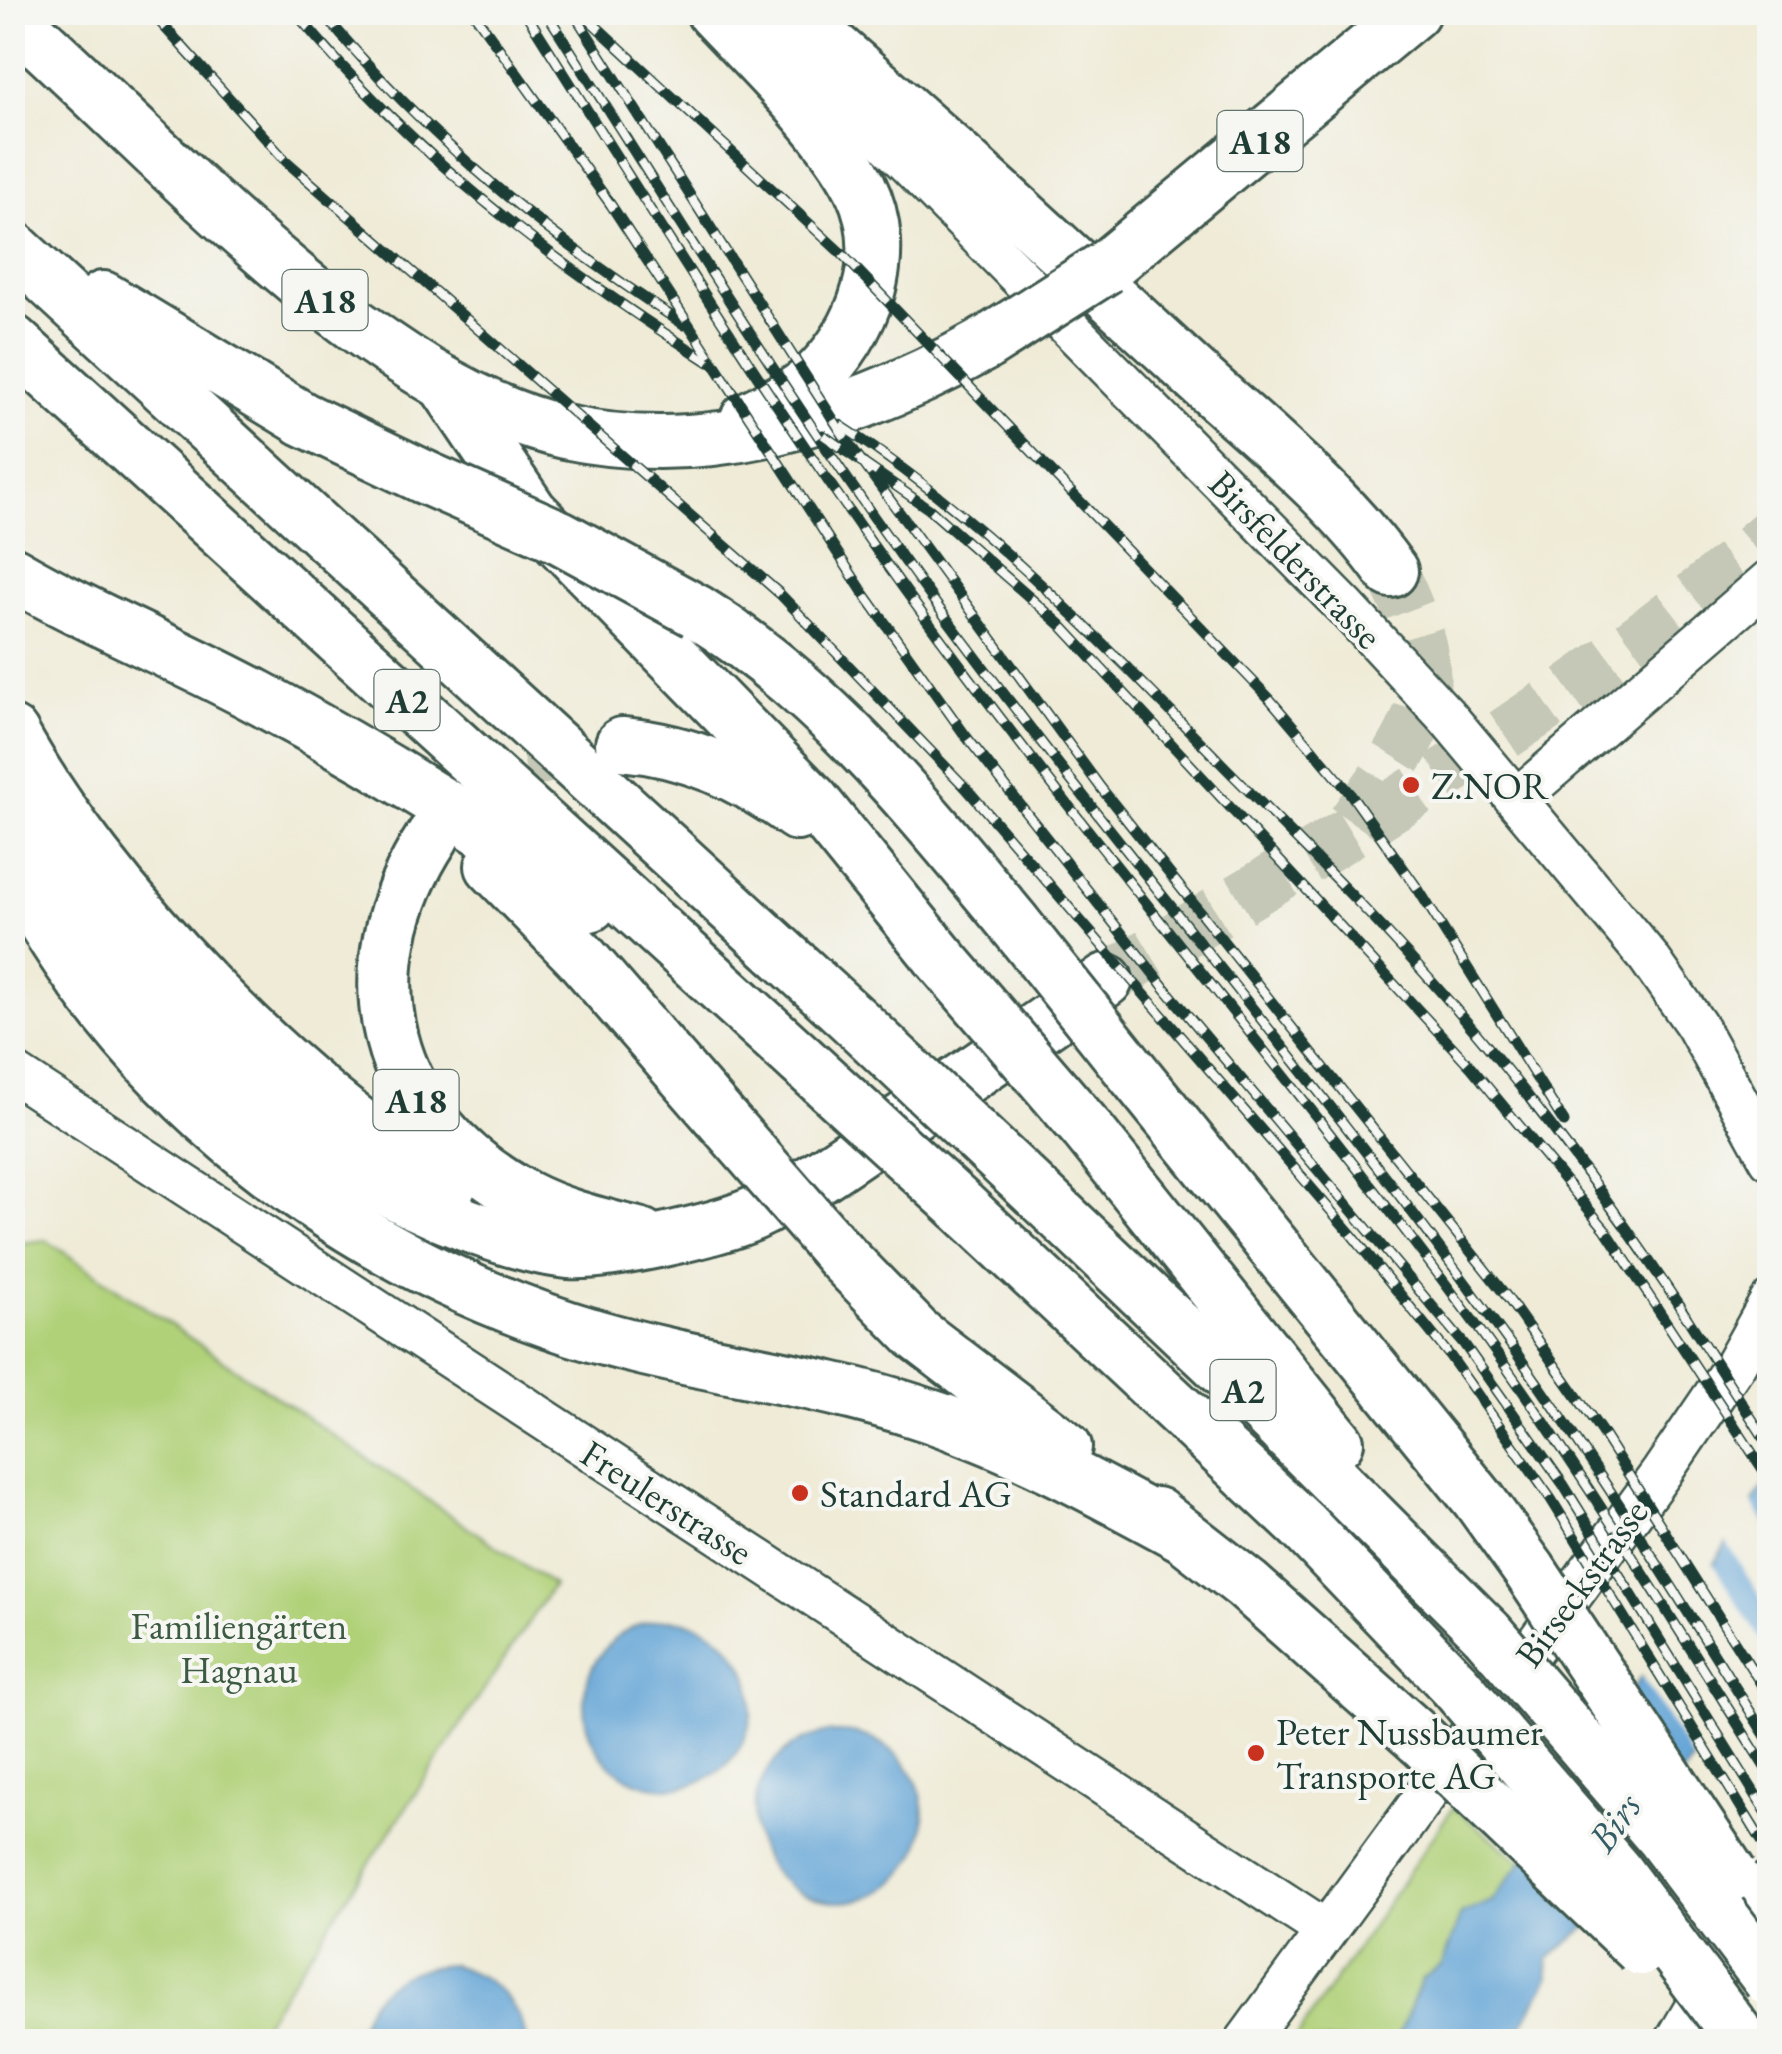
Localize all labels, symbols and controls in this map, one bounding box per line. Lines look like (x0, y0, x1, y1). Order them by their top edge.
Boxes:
road number: A18 (1218, 111, 1302, 171)
road number: A18 (282, 270, 368, 330)
street label: Birsfelderstrasse (1199, 459, 1393, 659)
road number: A2 (374, 670, 440, 730)
place label: Z.NOR (1431, 761, 1550, 810)
marker: Z.NOR (1400, 774, 1422, 796)
road number: A18 (374, 1070, 458, 1130)
road number: A2 (1210, 1360, 1276, 1420)
street label: Freulerstrasse (572, 1428, 762, 1576)
place label: Standard AG (820, 1469, 1012, 1518)
marker: Standard AG (789, 1482, 811, 1504)
street label: Birseckstrasse (1504, 1489, 1658, 1677)
park label: Familiengärten Hagnau (131, 1601, 347, 1694)
place label: Peter Nussbaumer Transporte AG (1276, 1707, 1543, 1800)
marker: Peter Nussbaumer Transporte AG (1245, 1742, 1267, 1764)
water label: Birs (1575, 1782, 1653, 1862)

